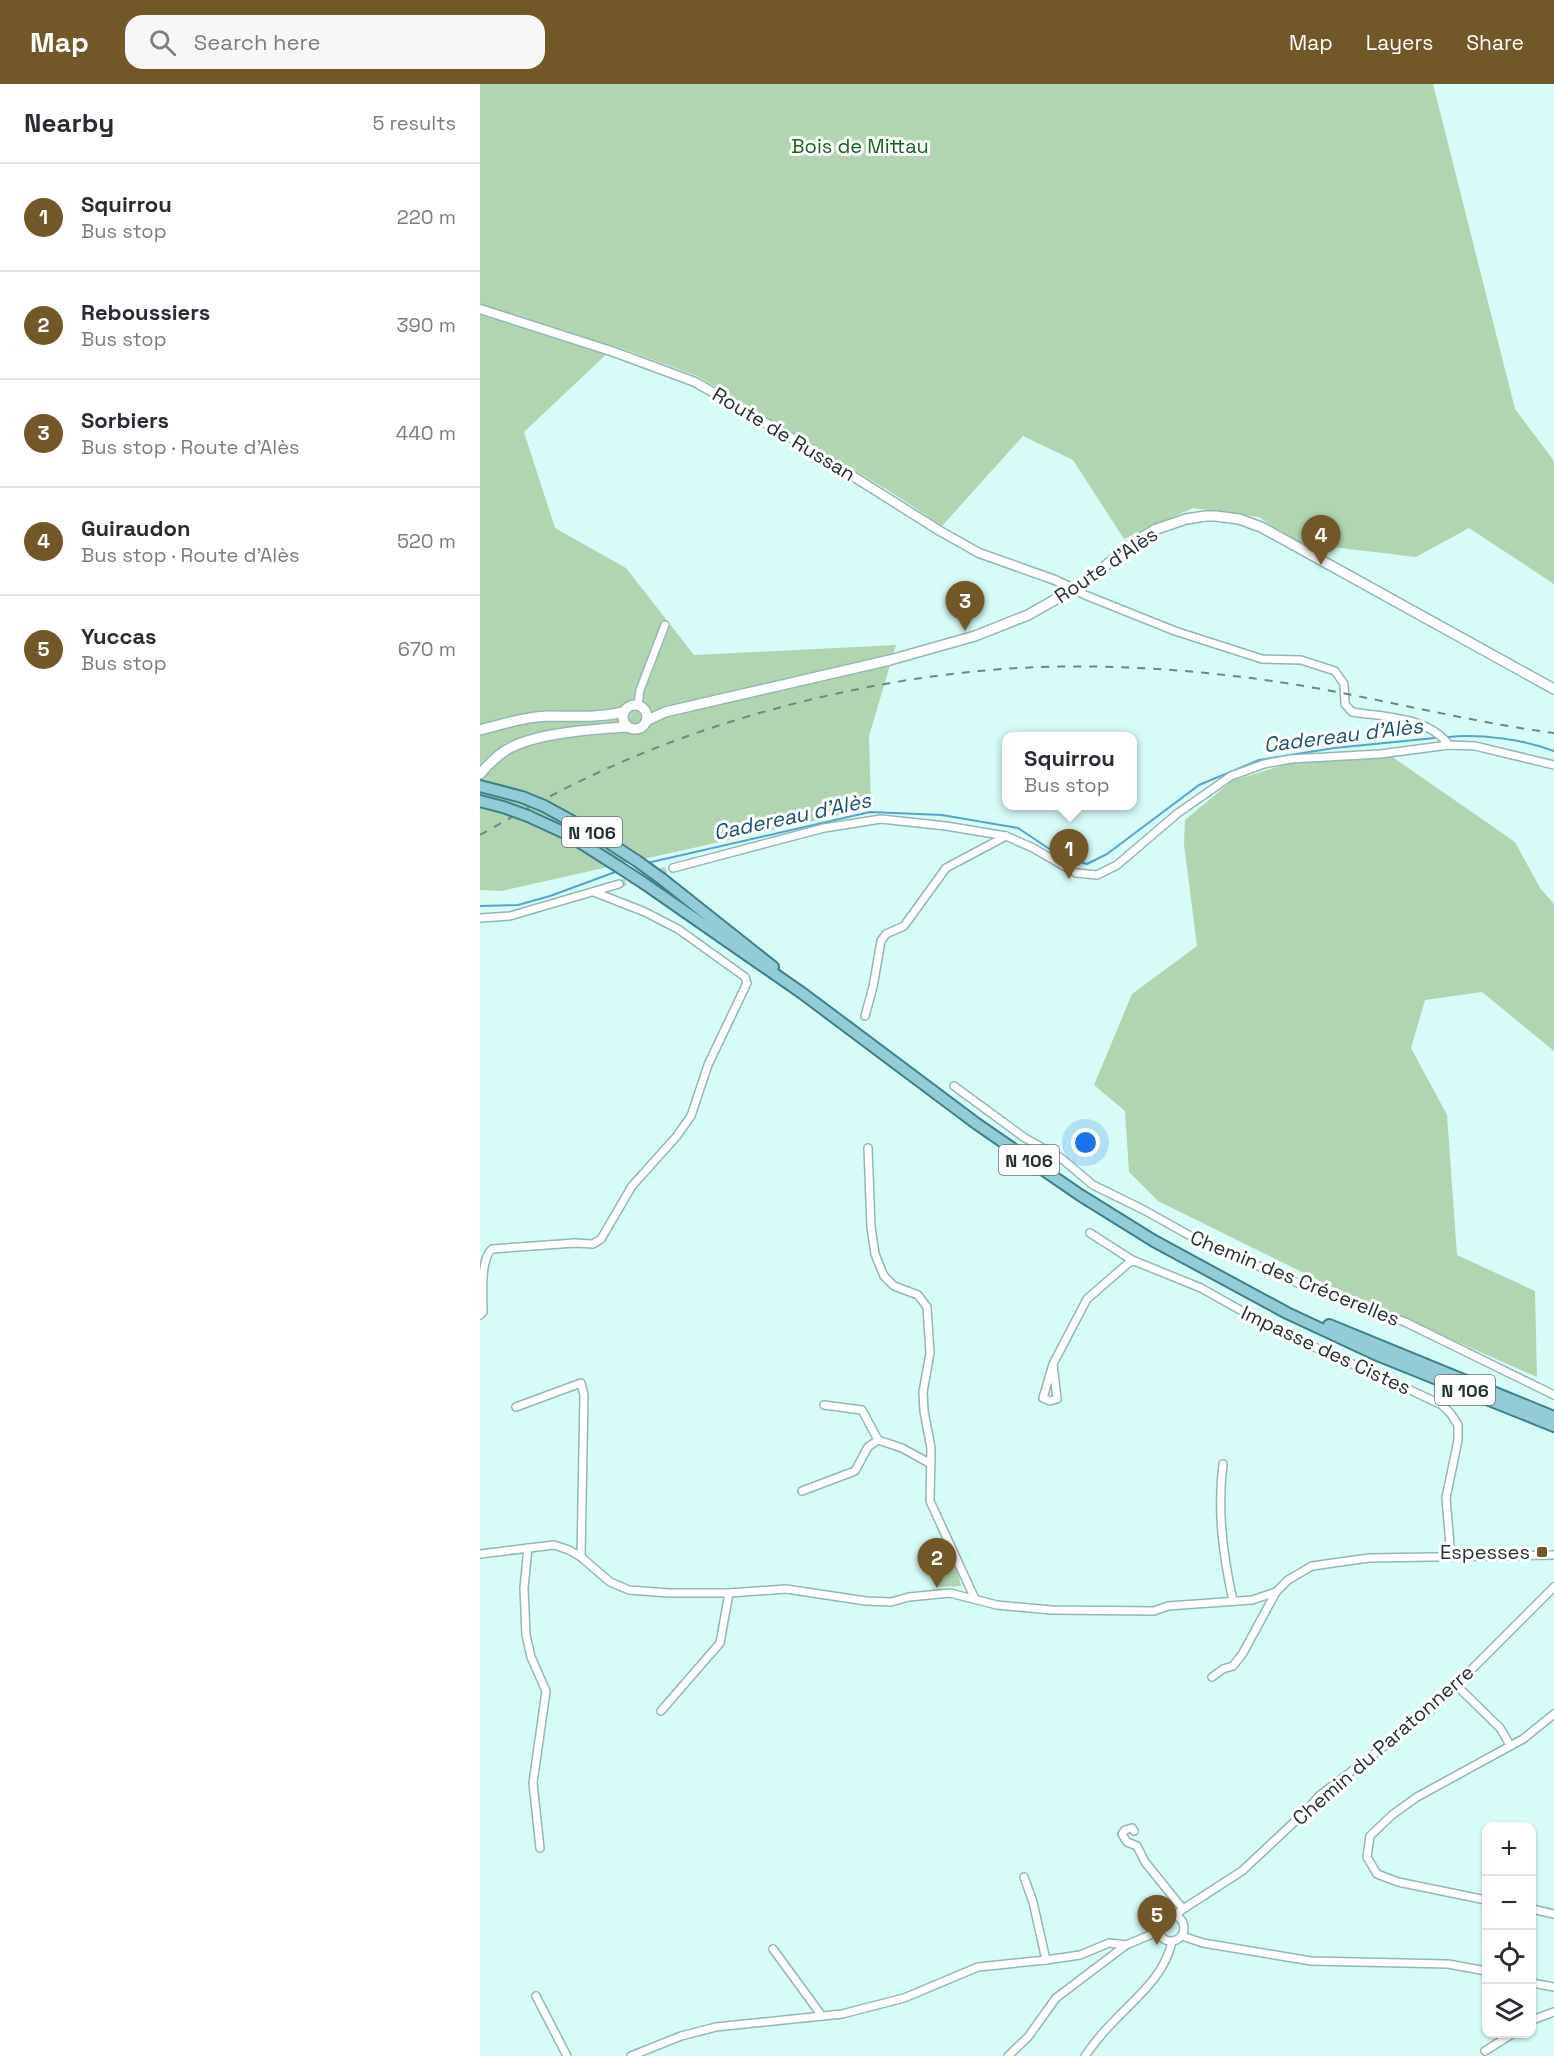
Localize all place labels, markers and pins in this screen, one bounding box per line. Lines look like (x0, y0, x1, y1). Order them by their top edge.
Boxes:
pin: 4 (1302, 516, 1340, 565)
pin: 3 (946, 582, 984, 631)
pin: 1 (1050, 830, 1088, 879)
pin: 2 (918, 1538, 956, 1588)
place label: Espesses (1440, 1539, 1530, 1565)
marker: Espesses (1535, 1545, 1549, 1559)
pin: 5 (1138, 1896, 1176, 1945)

